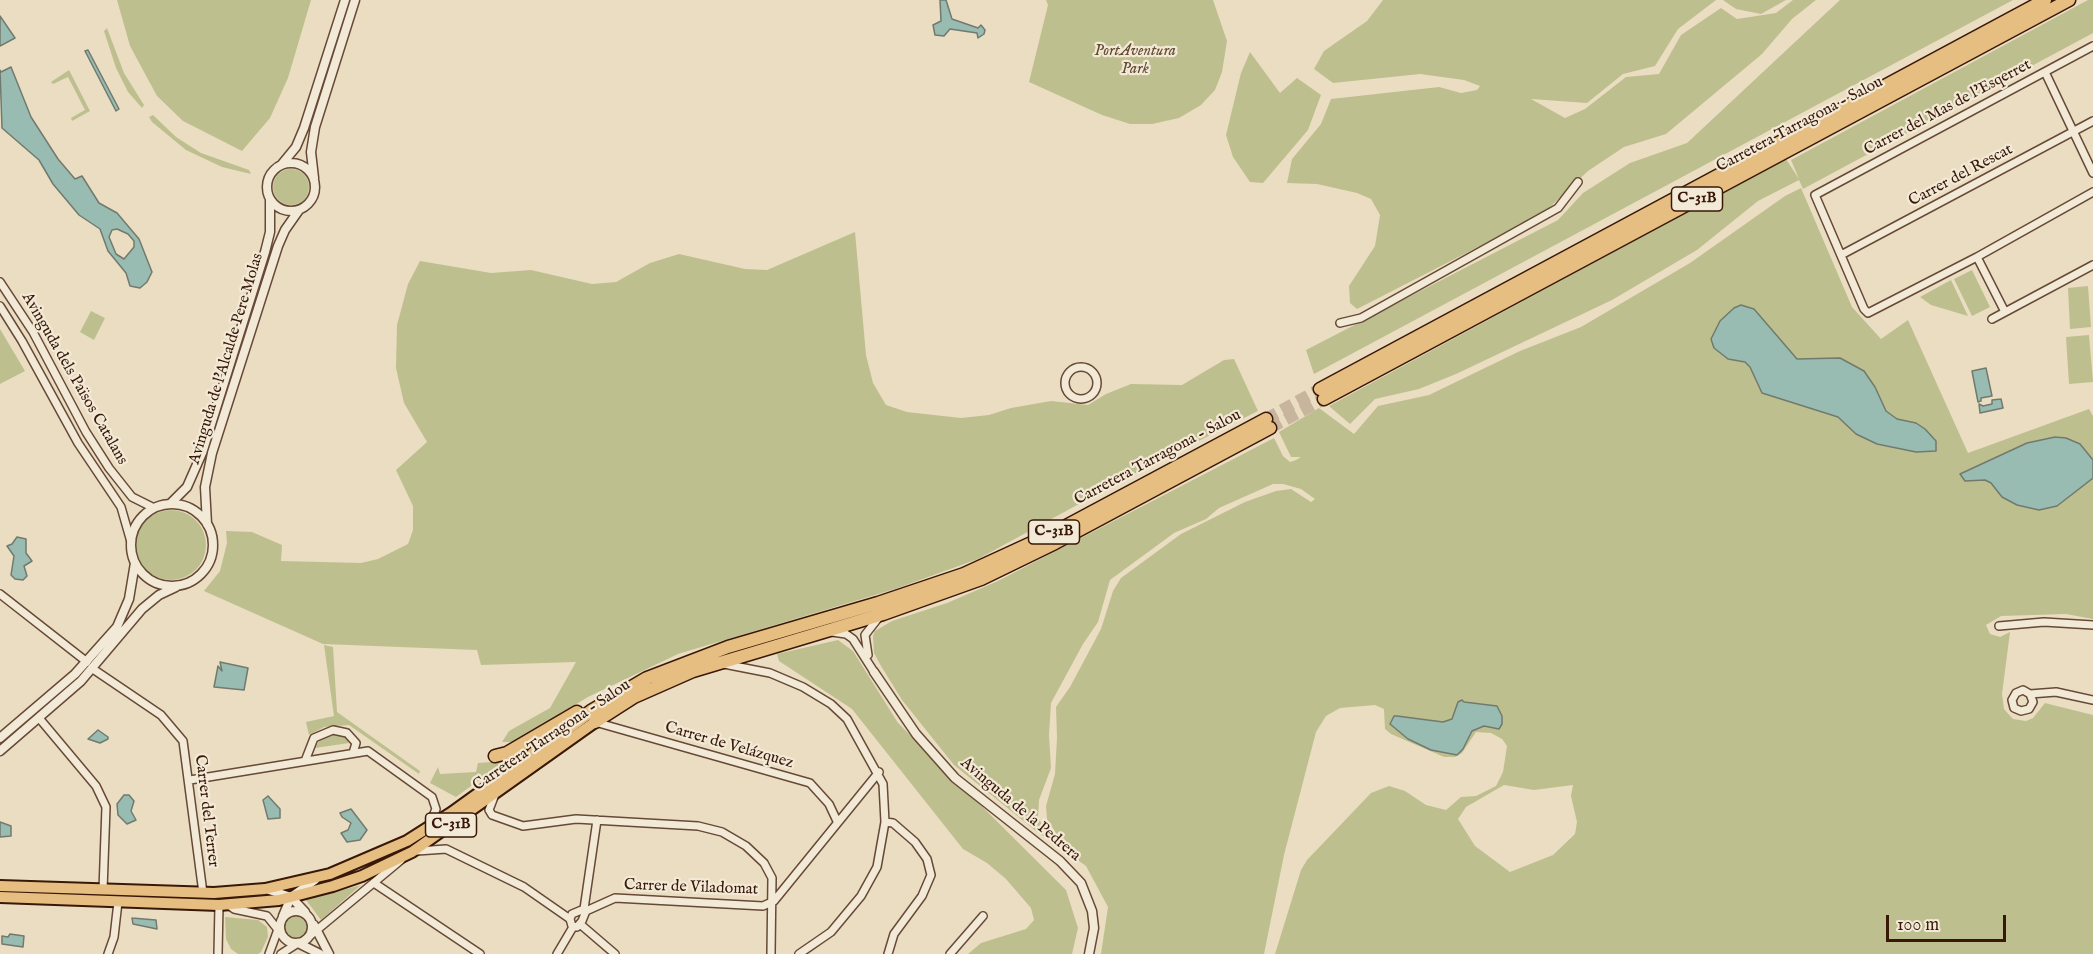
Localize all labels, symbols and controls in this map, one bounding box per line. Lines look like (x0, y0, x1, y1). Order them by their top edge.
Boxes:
park label: PortAventura Park (1094, 42, 1176, 80)
street label: Carrer del Mas de l'Esqerret (1861, 56, 2035, 160)
street label: Carretera Tarragona - Salou (1713, 73, 1887, 177)
street label: Carrer del Rescat (1906, 141, 2016, 211)
road number: C-31B (1672, 187, 1722, 211)
street label: Avinguda de l'Alcalde Pere Molas (186, 251, 268, 467)
street label: Avinguda dels Països Catalans (17, 290, 131, 468)
street label: Carretera Tarragona - Salou (1071, 406, 1245, 510)
road number: C-31B (1028, 520, 1080, 544)
street label: Carretera Tarragona - Salou (470, 676, 634, 796)
street label: Carrer de Velázquez (663, 718, 795, 774)
street label: Carrer del Terrer (190, 754, 222, 868)
street label: Avinguda de la Pedrera (956, 754, 1084, 866)
road number: C-31B (426, 813, 476, 837)
street label: Carrer de Viladomat (624, 876, 758, 900)
scale bar (1889, 903, 2009, 941)
text: 100 m (1897, 914, 1939, 937)

